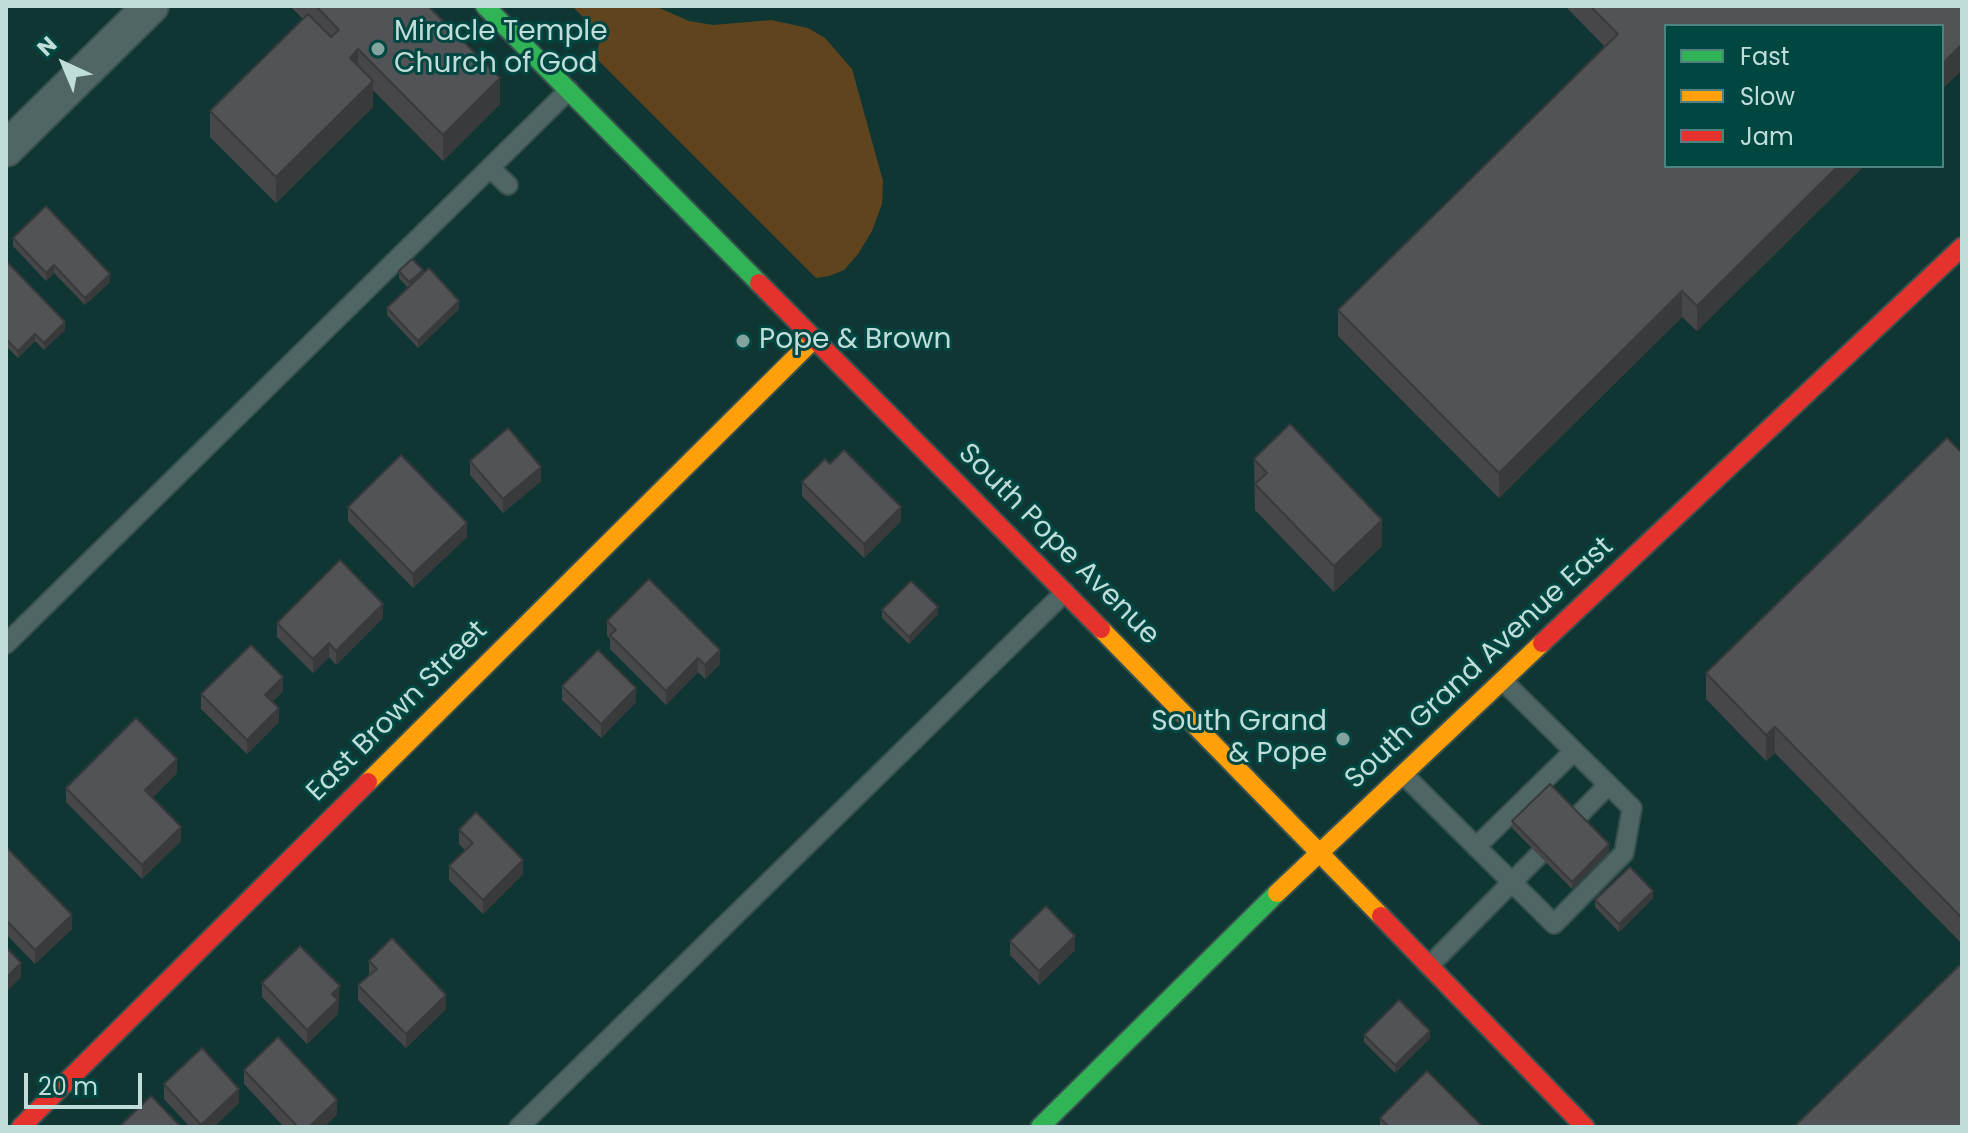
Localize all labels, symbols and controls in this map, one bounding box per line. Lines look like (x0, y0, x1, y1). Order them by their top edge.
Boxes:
place label: Miracle Temple Church of God (394, 16, 608, 82)
north arrow (24, 24, 104, 104)
legend (1664, 24, 1944, 168)
text: N (30, 29, 64, 63)
marker: Miracle Temple Church of God (369, 40, 387, 58)
text: Fast (1740, 40, 1790, 73)
text: Slow (1740, 80, 1795, 113)
text: Jam (1740, 120, 1794, 153)
place label: Pope & Brown (759, 324, 951, 358)
marker: Pope & Brown (734, 332, 752, 350)
street label: South Pope Avenue (950, 437, 1166, 653)
street label: South Grand Avenue East (1339, 531, 1621, 797)
street label: East Brown Street (301, 615, 495, 809)
place label: South Grand & Pope (1151, 706, 1327, 772)
marker: South Grand & Pope (1334, 730, 1352, 748)
scale bar (28, 1057, 146, 1107)
text: 20 m (38, 1070, 98, 1103)

